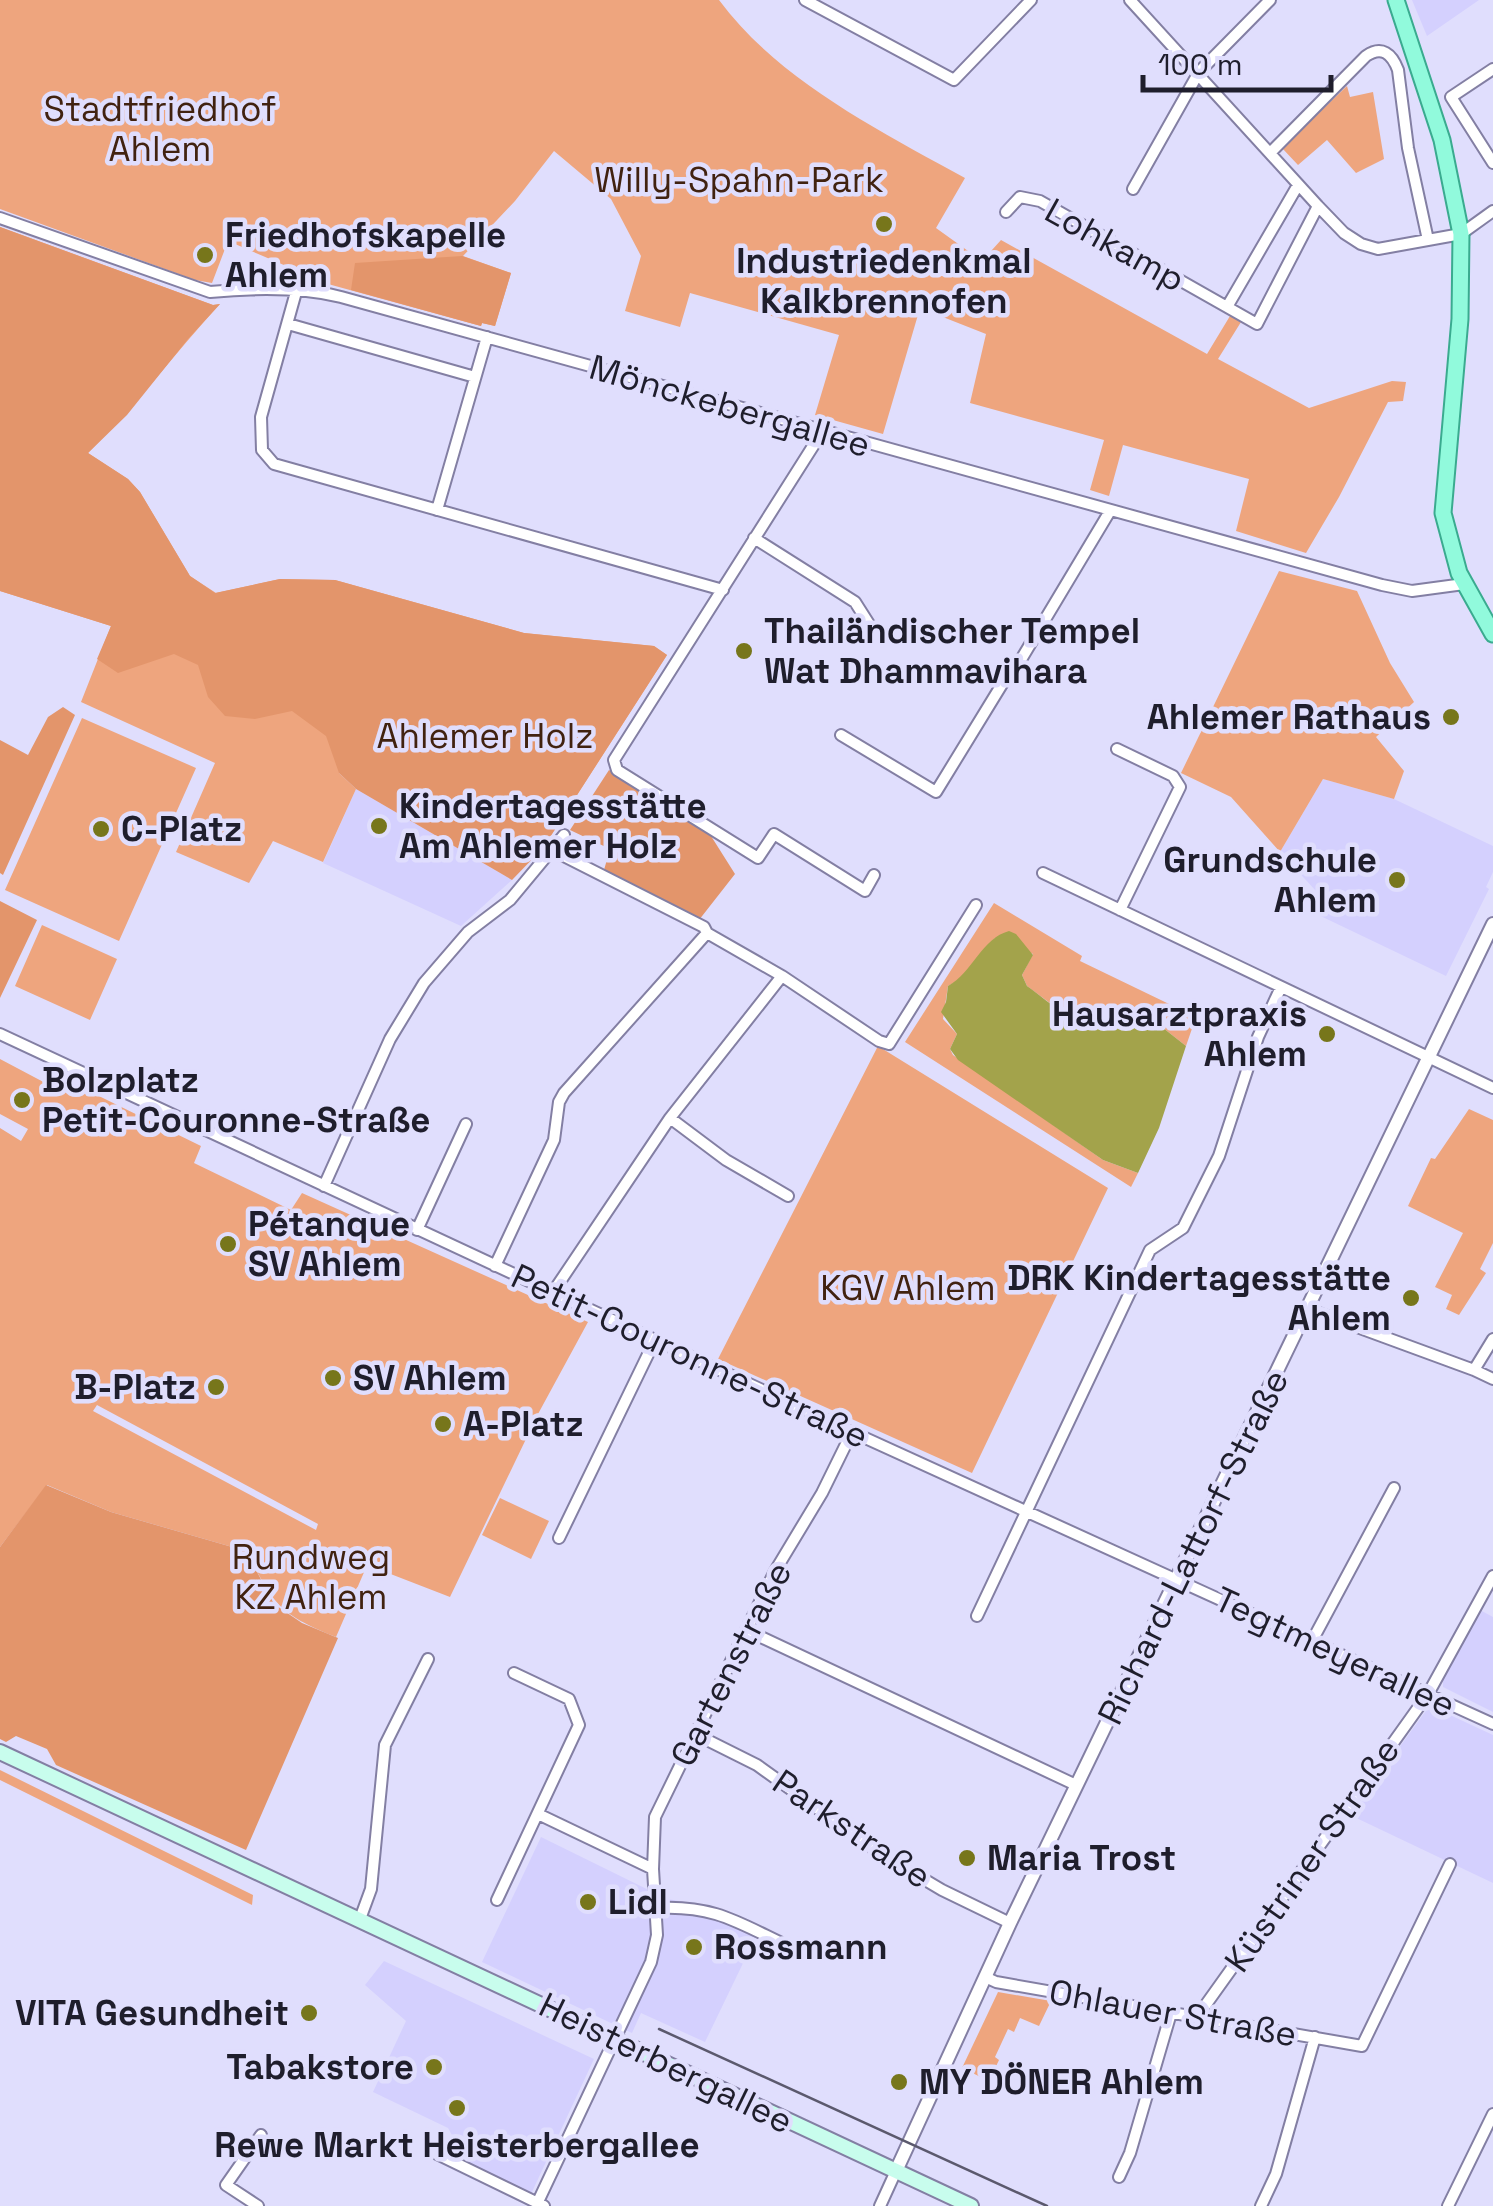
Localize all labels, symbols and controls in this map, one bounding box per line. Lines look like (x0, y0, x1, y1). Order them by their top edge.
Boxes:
scale bar (1143, 30, 1330, 92)
text: 100 m (1158, 45, 1243, 84)
park label: Stadtfriedhof Ahlem (43, 87, 277, 171)
park label: Willy-Spahn-Park (594, 158, 884, 202)
street label: Lohkamp (1037, 189, 1193, 301)
place label: Friedhofskapelle Ahlem (225, 213, 506, 297)
marker: Industriedenkmal Kalkbrennofen (873, 213, 895, 235)
place label: Industriedenkmal Kalkbrennofen (736, 239, 1032, 323)
marker: Friedhofskapelle Ahlem (194, 244, 216, 266)
street label: Mönckebergallee (585, 345, 875, 467)
place label: Thailändischer Tempel Wat Dhammavihara (764, 609, 1140, 693)
marker: Thailändischer Tempel Wat Dhammavihara (733, 640, 755, 662)
place label: Ahlemer Rathaus (1147, 695, 1431, 739)
marker: Ahlemer Rathaus (1440, 706, 1462, 728)
park label: Ahlemer Holz (376, 714, 594, 758)
place label: Kindertagesstätte Am Ahlemer Holz (399, 784, 707, 868)
place label: C-Platz (121, 807, 242, 851)
marker: Kindertagesstätte Am Ahlemer Holz (368, 815, 390, 837)
marker: C-Platz (90, 818, 112, 840)
place label: Grundschule Ahlem (1163, 838, 1377, 922)
marker: Grundschule Ahlem (1386, 869, 1408, 891)
place label: Hausarztpraxis Ahlem (1052, 992, 1307, 1076)
marker: Hausarztpraxis Ahlem (1316, 1023, 1338, 1045)
place label: Bolzplatz Petit-Couronne-Straße (42, 1058, 430, 1142)
marker: Bolzplatz Petit-Couronne-Straße (11, 1089, 33, 1111)
place label: Pétanque SV Ahlem (248, 1202, 410, 1286)
marker: Pétanque SV Ahlem (217, 1233, 239, 1255)
street label: Petit-Couronne-Straße (504, 1254, 876, 1458)
place label: DRK Kindertagesstätte Ahlem (1007, 1256, 1391, 1340)
park label: KGV Ahlem (820, 1266, 996, 1310)
marker: DRK Kindertagesstätte Ahlem (1400, 1287, 1422, 1309)
place label: SV Ahlem (353, 1356, 507, 1400)
street label: Richard-Lattorf-Straße (1088, 1362, 1298, 1732)
place label: B-Platz (74, 1365, 196, 1409)
marker: SV Ahlem (322, 1367, 344, 1389)
marker: B-Platz (205, 1376, 227, 1398)
place label: A-Platz (463, 1402, 584, 1446)
marker: A-Platz (432, 1413, 454, 1435)
park label: Rundweg KZ Ahlem (232, 1535, 390, 1619)
street label: Gartenstraße (661, 1554, 801, 1774)
street label: Tegtmeyerallee (1208, 1577, 1462, 1727)
street label: Küstriner Straße (1215, 1729, 1409, 1981)
street label: Parkstraße (764, 1760, 940, 1898)
place label: Maria Trost (987, 1836, 1176, 1880)
marker: Maria Trost (956, 1847, 978, 1869)
place label: Lidl (608, 1880, 668, 1924)
marker: Lidl (577, 1891, 599, 1913)
place label: Rossmann (714, 1925, 887, 1969)
marker: Rossmann (683, 1936, 705, 1958)
street label: Ohlauer Straße (1046, 1970, 1300, 2056)
street label: Heisterbergallee (532, 1983, 800, 2143)
place label: VITA Gesundheit (15, 1991, 289, 2035)
marker: VITA Gesundheit (298, 2002, 320, 2024)
place label: Tabakstore (226, 2045, 414, 2089)
marker: Tabakstore (423, 2056, 445, 2078)
place label: MY DÖNER Ahlem (919, 2060, 1204, 2104)
marker: MY DÖNER Ahlem (888, 2071, 910, 2093)
marker: Rewe Markt Heisterbergallee (446, 2097, 468, 2119)
place label: Rewe Markt Heisterbergallee (214, 2123, 700, 2167)

